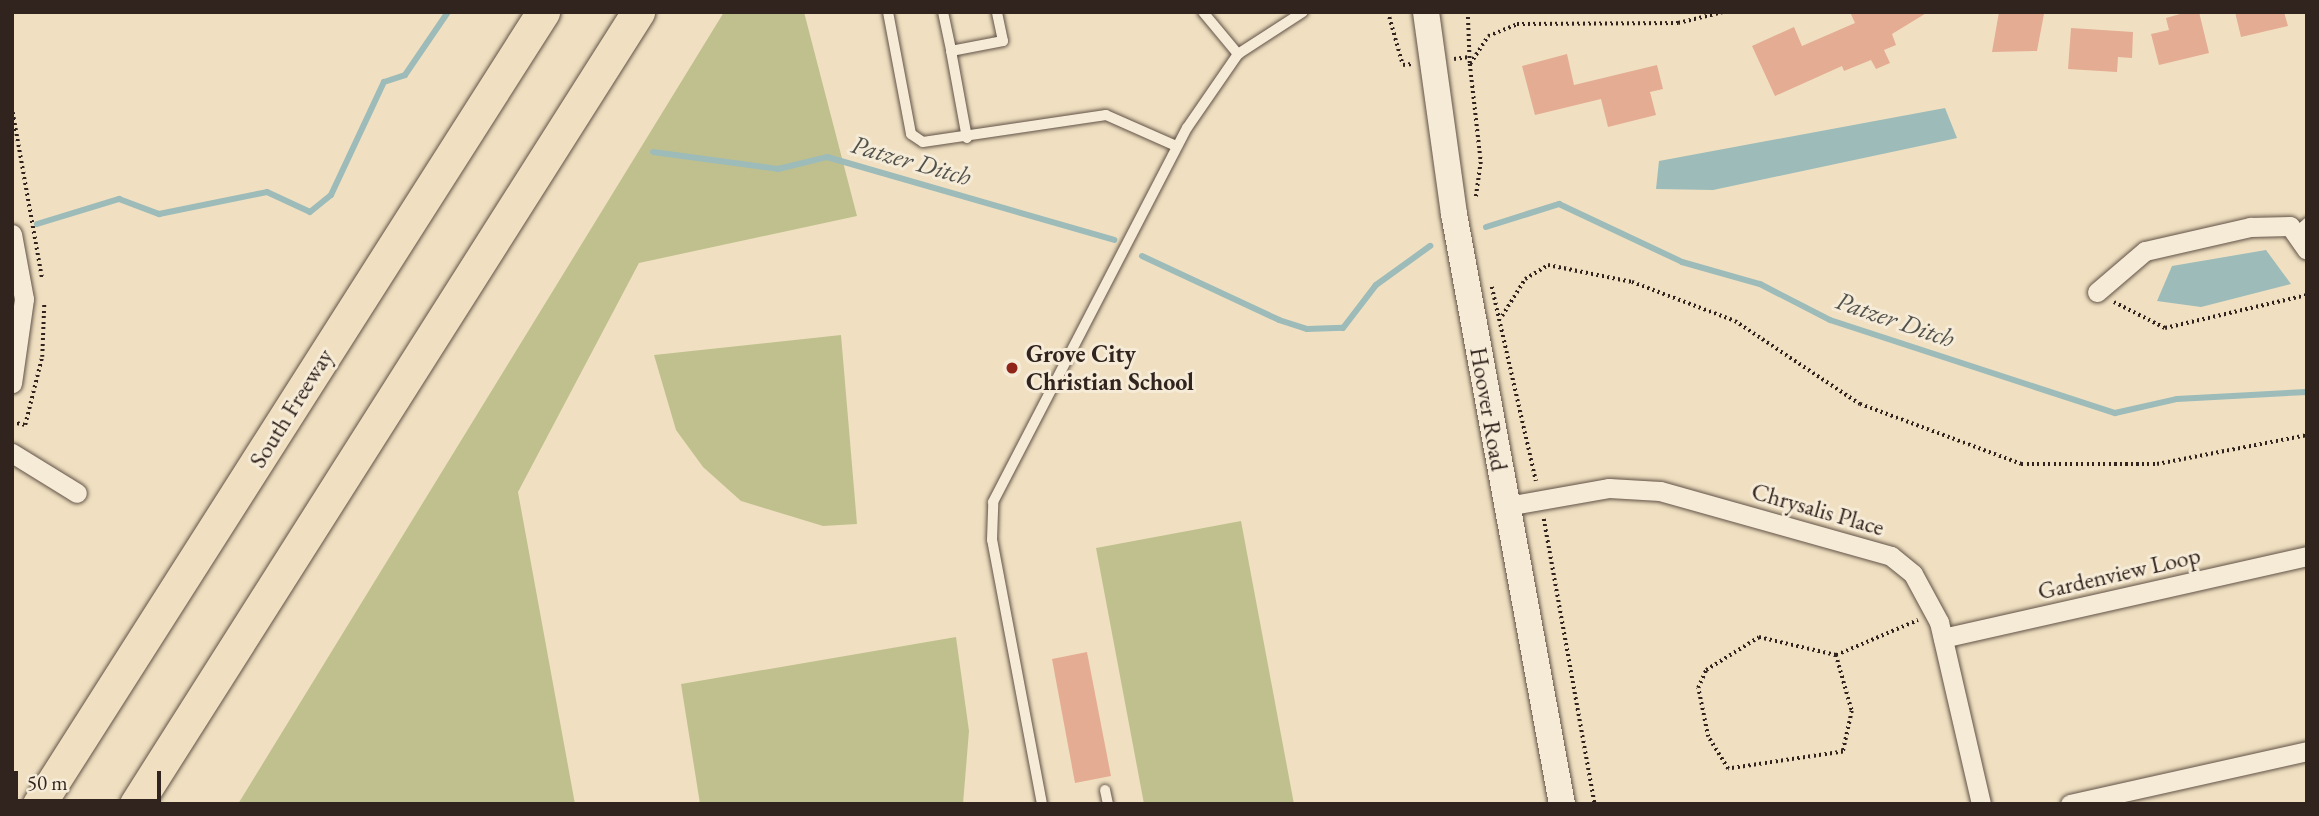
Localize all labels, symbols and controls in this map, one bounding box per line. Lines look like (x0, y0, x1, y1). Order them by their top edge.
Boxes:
water label: Patzer Ditch (847, 129, 975, 193)
water label: Patzer Ditch (1832, 285, 1958, 355)
place label: Grove City Christian School (1026, 340, 1194, 396)
street label: South Freeway (243, 343, 339, 473)
street label: Hoover Road (1464, 345, 1514, 473)
marker: Grove City Christian School (1004, 360, 1020, 376)
street label: Chrysalis Place (1748, 476, 1888, 542)
street label: Gardenview Loop (2035, 540, 2203, 606)
scale bar (18, 756, 164, 800)
text: 50 m (27, 769, 68, 796)

